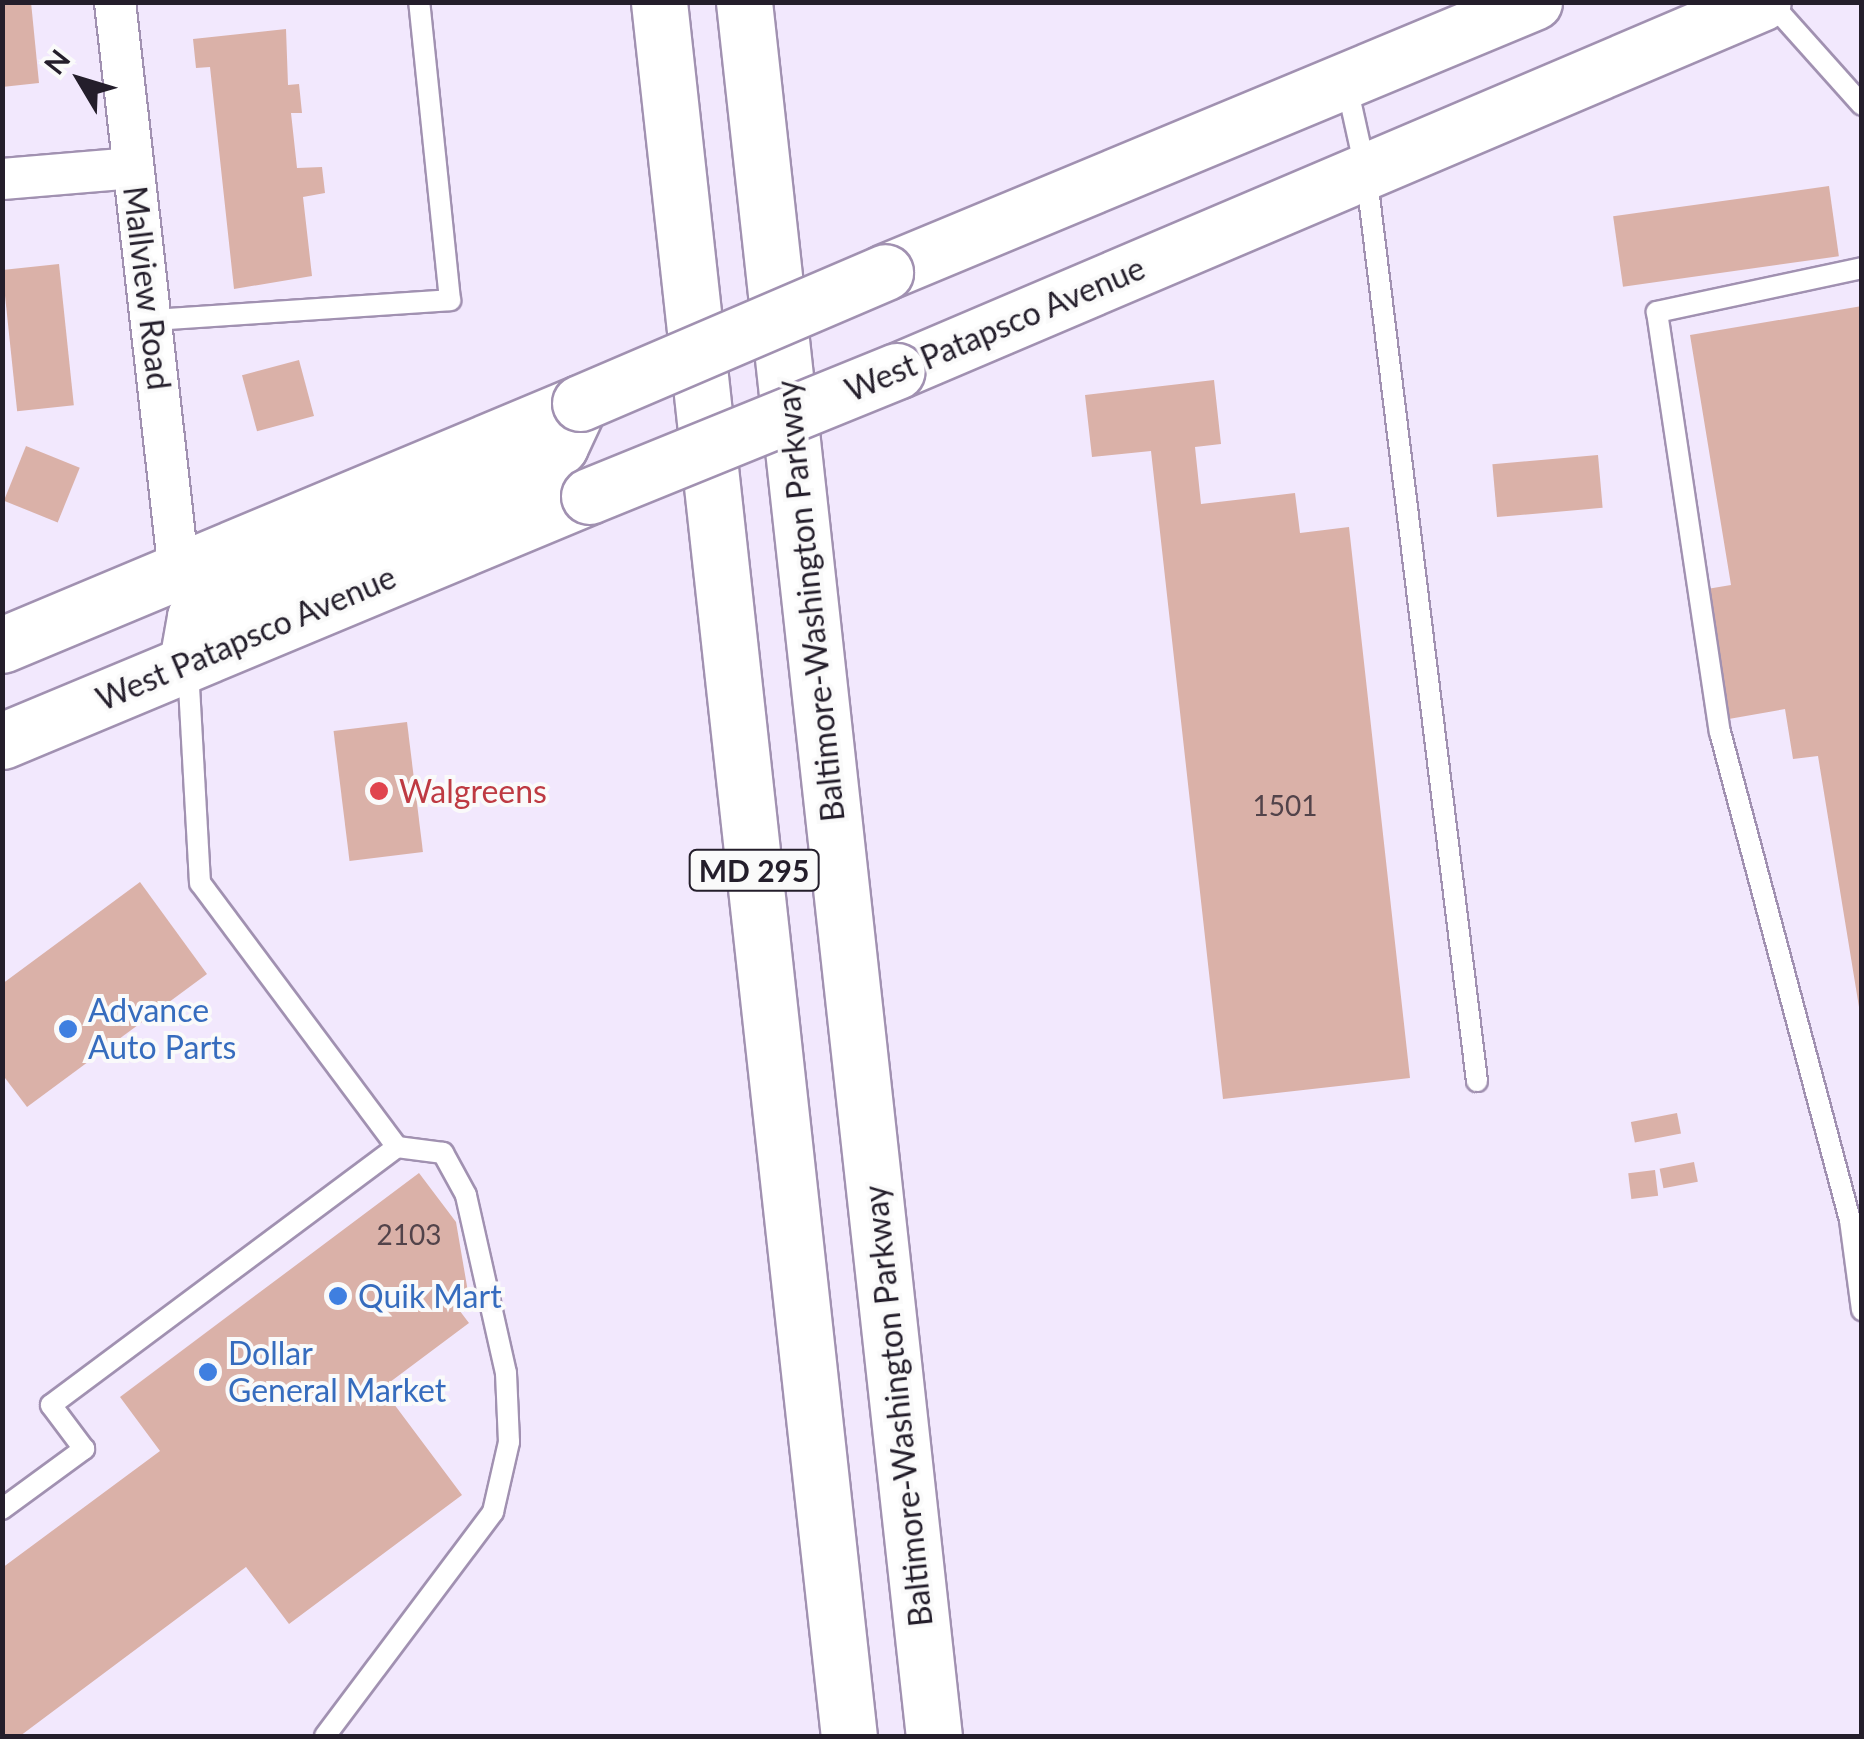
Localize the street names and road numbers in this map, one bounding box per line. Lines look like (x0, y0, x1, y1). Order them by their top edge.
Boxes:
street label: Mallview Road (115, 184, 179, 392)
street label: West Patapsco Avenue (839, 248, 1151, 410)
street label: Baltimore-Washington Parkway (768, 378, 852, 824)
street label: West Patapsco Avenue (90, 557, 402, 719)
road number: MD 295 (686, 845, 822, 895)
street label: Baltimore-Washington Parkway (856, 1183, 940, 1629)

